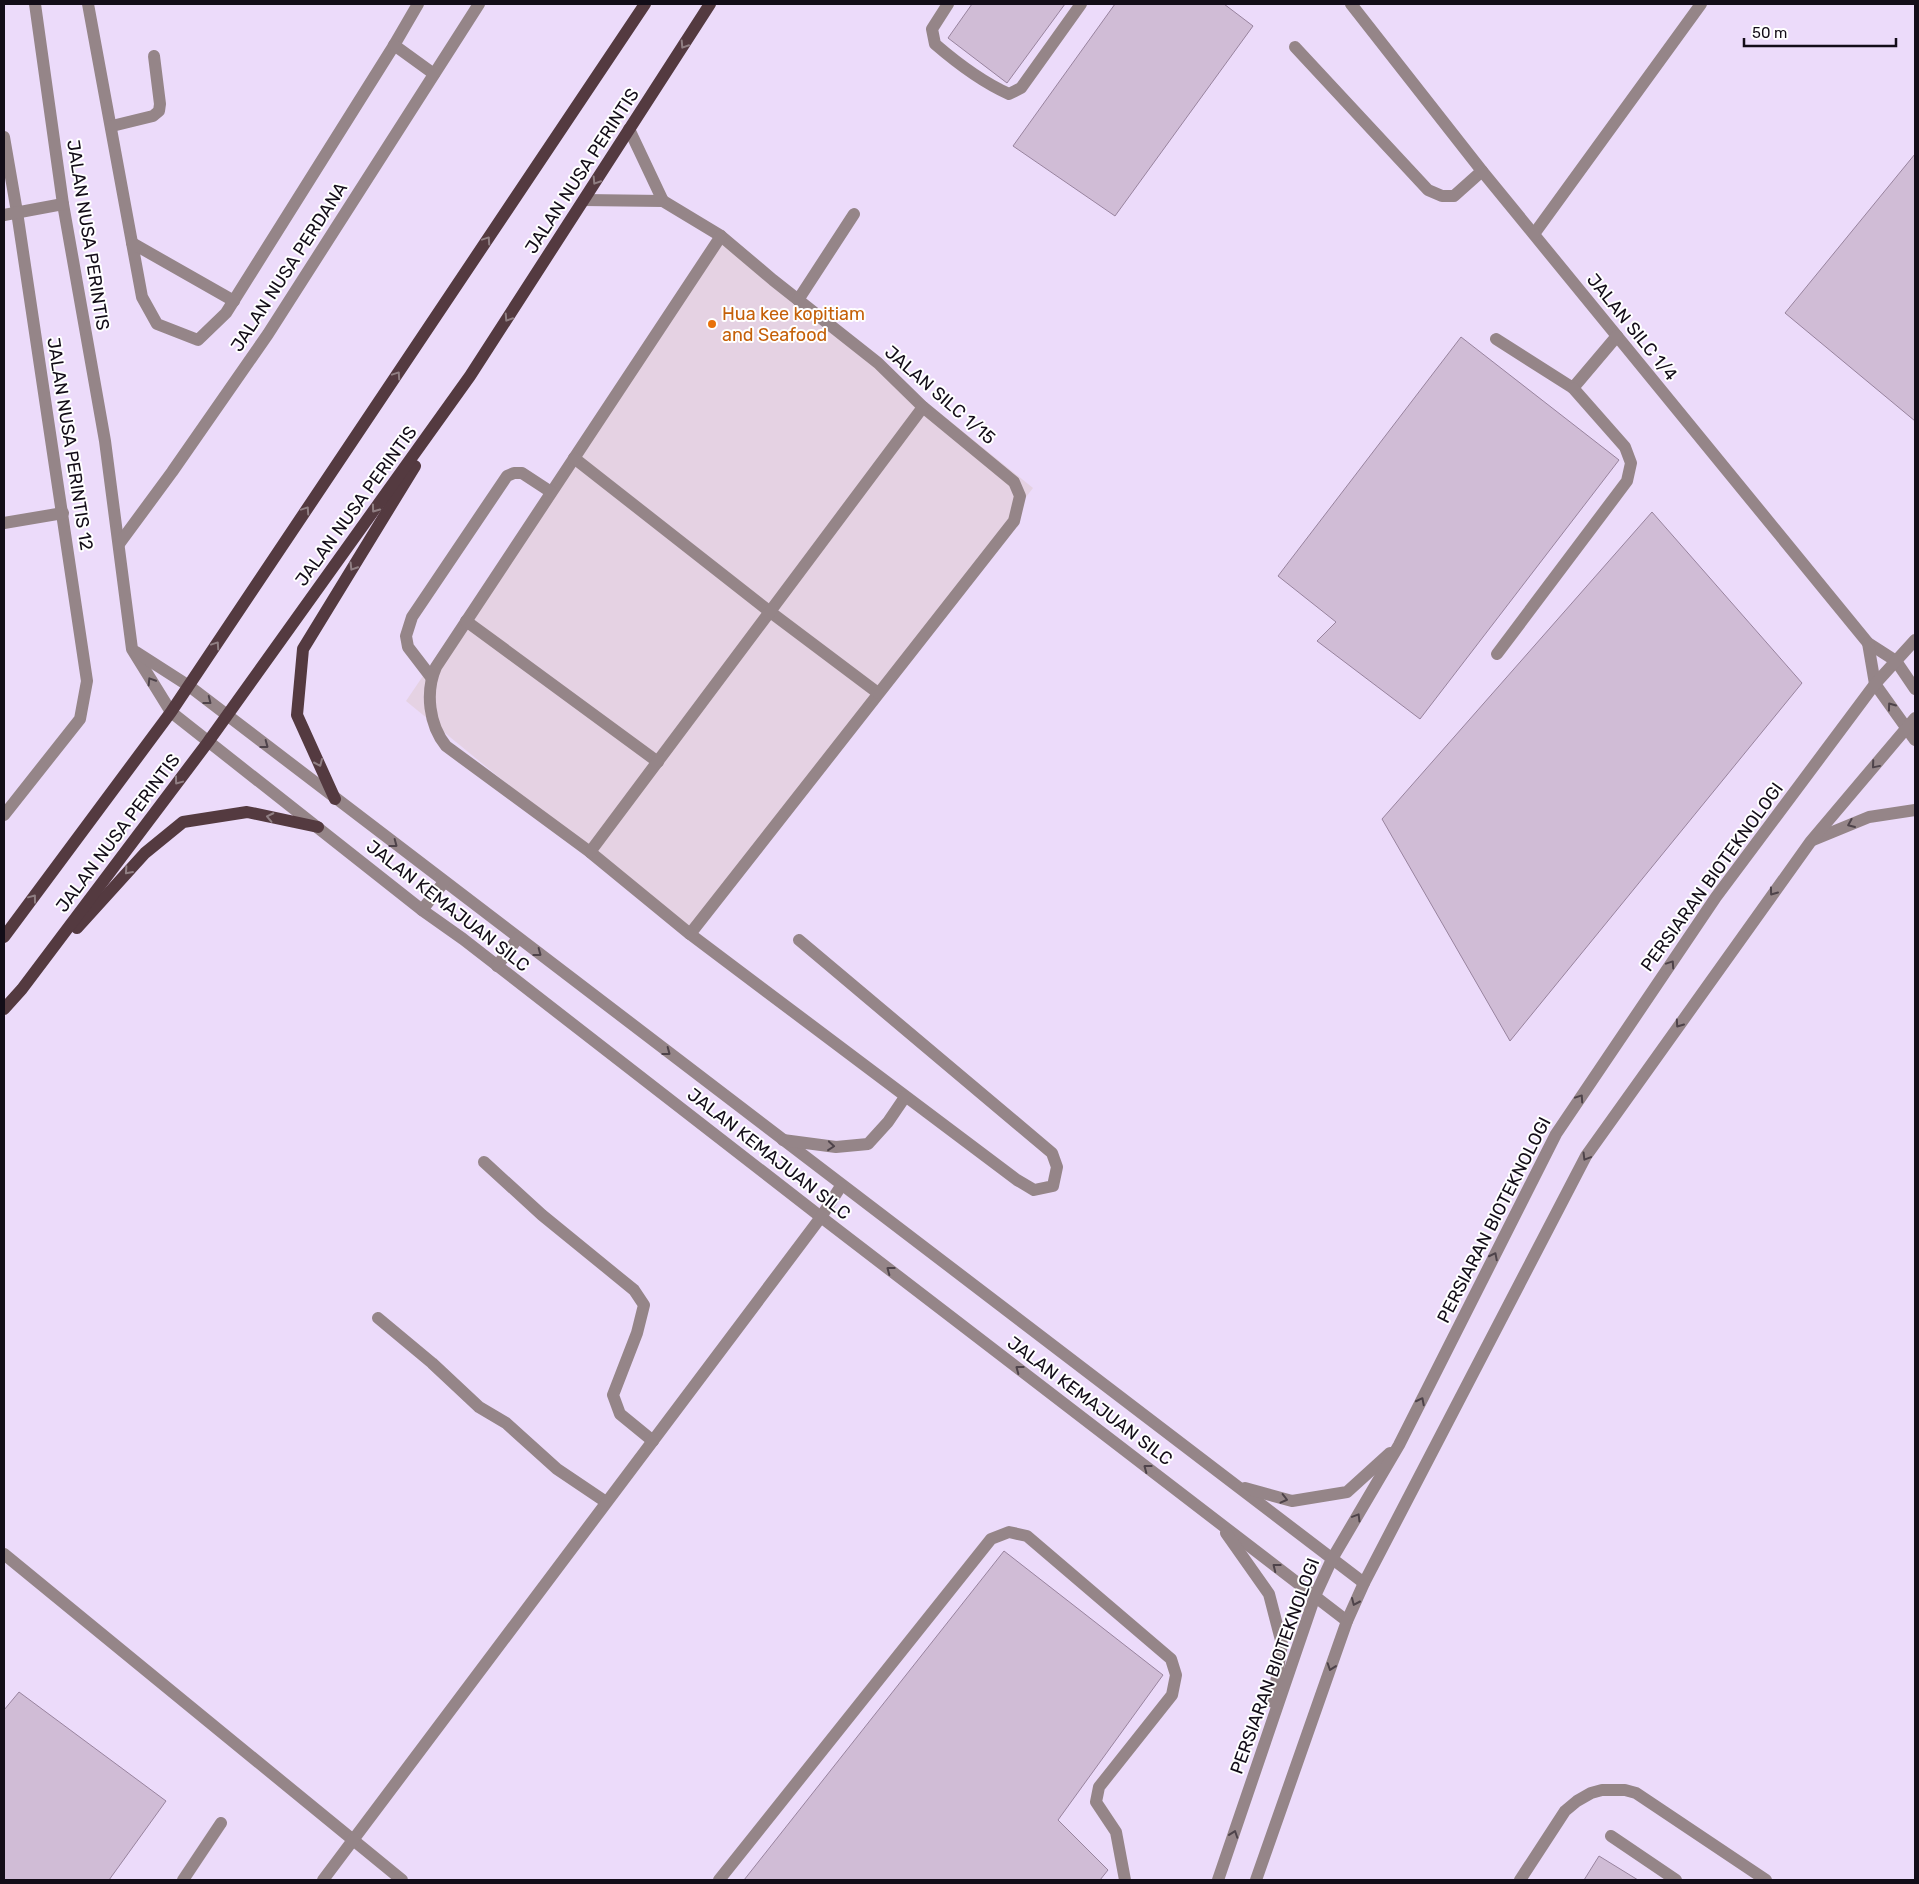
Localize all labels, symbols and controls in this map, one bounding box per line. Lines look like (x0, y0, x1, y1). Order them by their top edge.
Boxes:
scale bar (1744, 15, 1896, 47)
text: 50 m (1752, 24, 1787, 42)
one-way arrow (680, 39, 690, 48)
street label: JALAN NUSA PERINTIS (520, 84, 644, 258)
street label: JALAN NUSA PERINTIS (62, 138, 114, 332)
one-way arrow (592, 176, 602, 185)
street label: JALAN NUSA PERDANA (226, 178, 352, 356)
one-way arrow (481, 237, 490, 246)
street label: JALAN SILC 1/4 (1582, 269, 1682, 385)
place label: Hua kee kopitiam and Seafood (722, 303, 865, 346)
one-way arrow (505, 312, 514, 322)
marker: Hua kee kopitiam and Seafood (706, 318, 718, 330)
street label: JALAN NUSA PERINTIS 12 (42, 336, 98, 552)
street label: JALAN SILC 1/15 (880, 341, 1000, 449)
one-way arrow (391, 372, 400, 381)
street label: JALAN NUSA PERINTIS (290, 422, 422, 590)
one-way arrow (372, 503, 381, 513)
one-way arrow (300, 507, 309, 516)
one-way arrow (350, 562, 360, 571)
one-way arrow (210, 642, 219, 651)
one-way arrow (148, 677, 158, 686)
one-way arrow (202, 695, 211, 703)
one-way arrow (1888, 702, 1897, 712)
one-way arrow (259, 740, 268, 748)
street label: JALAN NUSA PERINTIS (51, 749, 185, 917)
one-way arrow (312, 758, 323, 767)
one-way arrow (1872, 760, 1881, 769)
one-way arrow (176, 775, 184, 784)
street label: PERSIARAN BIOTEKNOLOGI (1636, 778, 1788, 976)
one-way arrow (266, 812, 275, 823)
one-way arrow (1847, 818, 1856, 828)
street label: JALAN KEMAJUAN SILC (362, 835, 534, 977)
one-way arrow (389, 838, 398, 847)
one-way arrow (125, 866, 134, 875)
one-way arrow (1771, 886, 1779, 895)
one-way arrow (27, 894, 36, 904)
one-way arrow (532, 947, 542, 956)
one-way arrow (1665, 960, 1674, 970)
one-way arrow (1676, 1018, 1685, 1028)
one-way arrow (661, 1046, 671, 1055)
street label: JALAN KEMAJUAN SILC (683, 1083, 855, 1225)
one-way arrow (1574, 1095, 1583, 1104)
street label: PERSIARAN BIOTEKNOLOGI (1432, 1113, 1556, 1327)
one-way arrow (827, 1140, 835, 1151)
one-way arrow (1582, 1152, 1592, 1161)
one-way arrow (1488, 1253, 1498, 1262)
one-way arrow (887, 1267, 896, 1275)
street label: JALAN KEMAJUAN SILC (1003, 1332, 1177, 1470)
one-way arrow (1015, 1365, 1024, 1374)
one-way arrow (1415, 1398, 1425, 1407)
one-way arrow (1144, 1464, 1153, 1473)
one-way arrow (1280, 1493, 1289, 1504)
one-way arrow (1350, 1513, 1360, 1522)
street label: PERSIARAN BIOTEKNOLOGI (1226, 1555, 1324, 1777)
one-way arrow (1273, 1564, 1282, 1572)
one-way arrow (1351, 1597, 1362, 1606)
one-way arrow (1327, 1662, 1337, 1671)
one-way arrow (1228, 1830, 1238, 1839)

